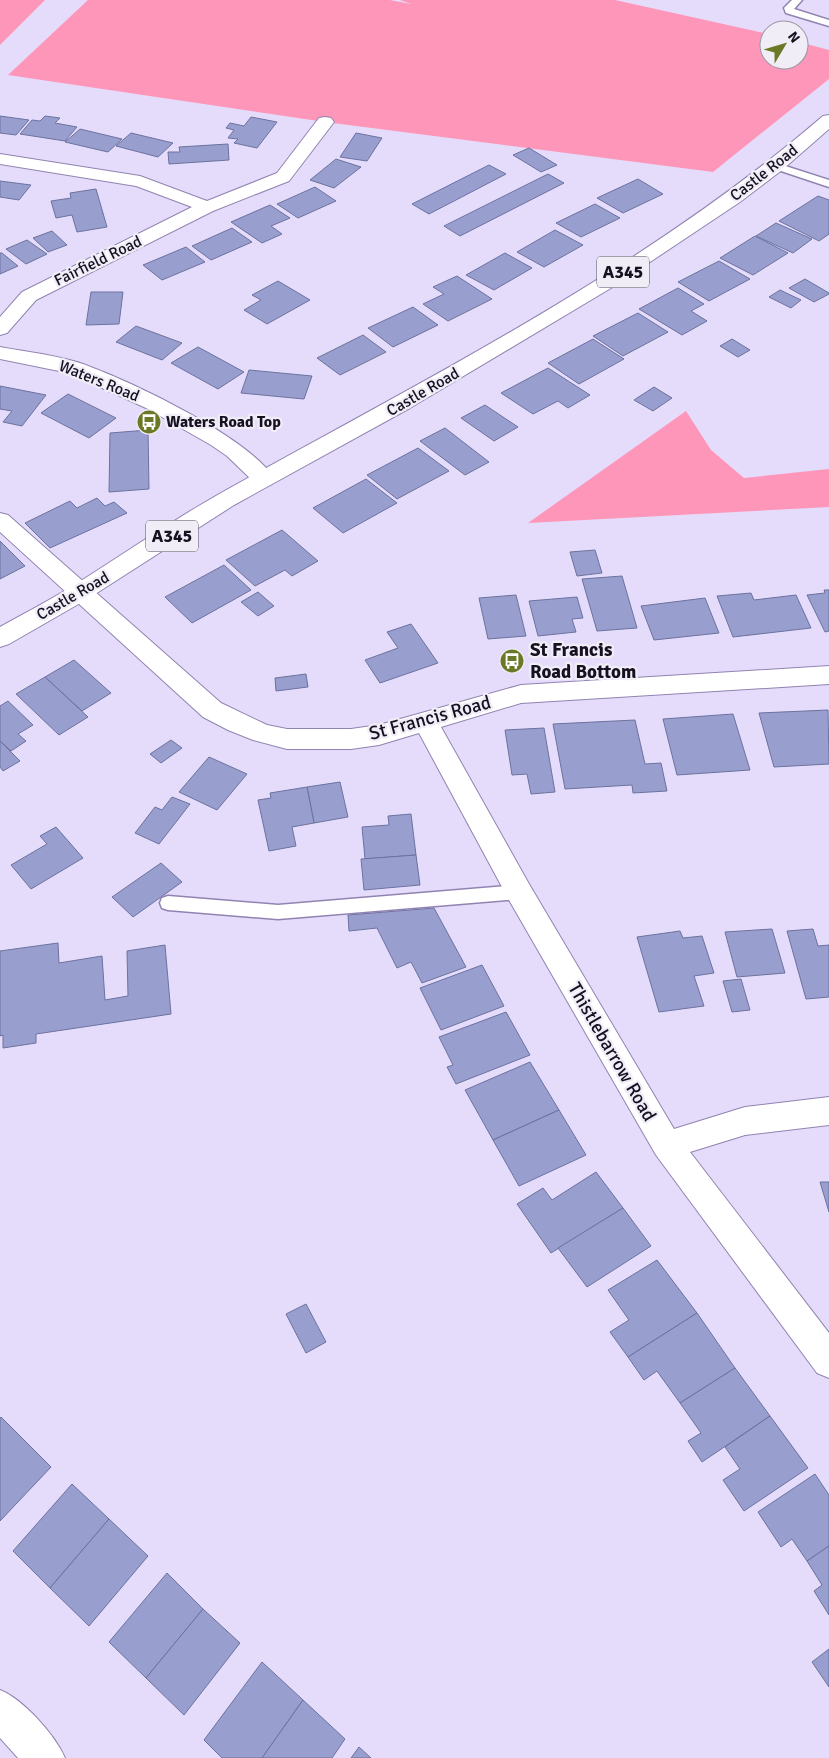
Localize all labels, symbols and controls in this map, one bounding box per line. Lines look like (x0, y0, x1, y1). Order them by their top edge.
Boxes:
north arrow (759, 20, 809, 70)
text: N (784, 28, 804, 46)
street label: Castle Road (726, 140, 802, 206)
street label: Fairfield Road (51, 231, 145, 291)
road number: A345 (597, 256, 649, 288)
street label: Waters Road (56, 356, 142, 406)
street label: Castle Road (383, 363, 463, 421)
bus stop icon: Waters Road Top (136, 409, 162, 435)
place label: Waters Road Top (166, 412, 281, 432)
road number: A345 (146, 520, 198, 552)
street label: Castle Road (33, 567, 113, 625)
place label: St Francis Road Bottom (530, 638, 636, 684)
bus stop icon: St Francis Road Bottom (499, 648, 525, 674)
street label: St Francis Road (366, 690, 494, 746)
street label: Thistlebarrow Road (563, 978, 661, 1126)

